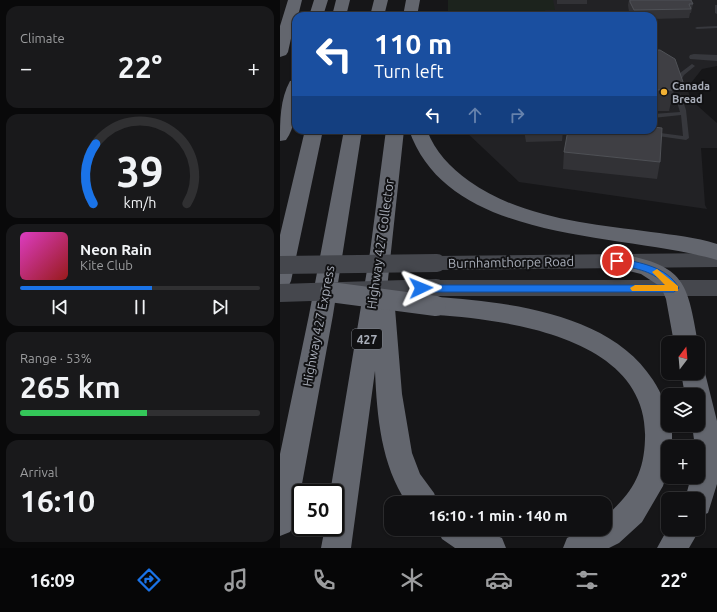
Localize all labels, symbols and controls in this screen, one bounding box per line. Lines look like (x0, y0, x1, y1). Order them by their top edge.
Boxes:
icon: left (308, 28, 360, 80)
text: 110 m (374, 28, 452, 59)
text: Climate (20, 31, 65, 45)
text: 22° (118, 50, 162, 84)
text: − (20, 55, 32, 80)
text: + (248, 55, 260, 80)
text: Turn left (374, 61, 444, 81)
place label: Canada Bread (672, 80, 710, 105)
marker: Canada Bread (659, 87, 669, 97)
icon: left (422, 104, 444, 126)
icon: ahead (464, 104, 486, 126)
icon: right (506, 104, 528, 126)
text: 39 (117, 148, 163, 195)
street label: Highway 427 Collector (364, 178, 396, 310)
text: km/h (124, 195, 156, 211)
text: Neon Rain (80, 241, 152, 258)
pin (600, 244, 634, 278)
icon: arrive (606, 250, 628, 272)
street label: Burnhamthorpe Road (448, 254, 574, 270)
text: Kite Club (80, 258, 133, 272)
street label: Highway 427 Express (299, 264, 337, 388)
position arrow (400, 267, 442, 309)
icon: previous (49, 296, 71, 318)
icon: pause (129, 296, 151, 318)
icon: next (209, 296, 231, 318)
road number: 427 (352, 329, 382, 349)
north arrow (661, 336, 705, 380)
map controls (661, 336, 705, 536)
text: Range · 53% (20, 351, 92, 365)
text: 265 km (20, 370, 121, 404)
button: layers (661, 388, 705, 432)
button: + (661, 440, 705, 484)
text: Arrival (20, 465, 58, 479)
text: 16:10 (20, 484, 95, 518)
speed limit sign: 50 (292, 484, 344, 536)
button: − (661, 492, 705, 536)
text: 16:10 · 1 min · 140 m (429, 507, 567, 524)
icon: directions (135, 566, 163, 594)
icon: music (222, 566, 250, 594)
icon: phone (310, 566, 338, 594)
icon: climate (398, 566, 426, 594)
icon: car (485, 566, 513, 594)
icon: filters (573, 566, 601, 594)
text: 16:09 (30, 570, 75, 590)
text: 22° (660, 570, 687, 590)

